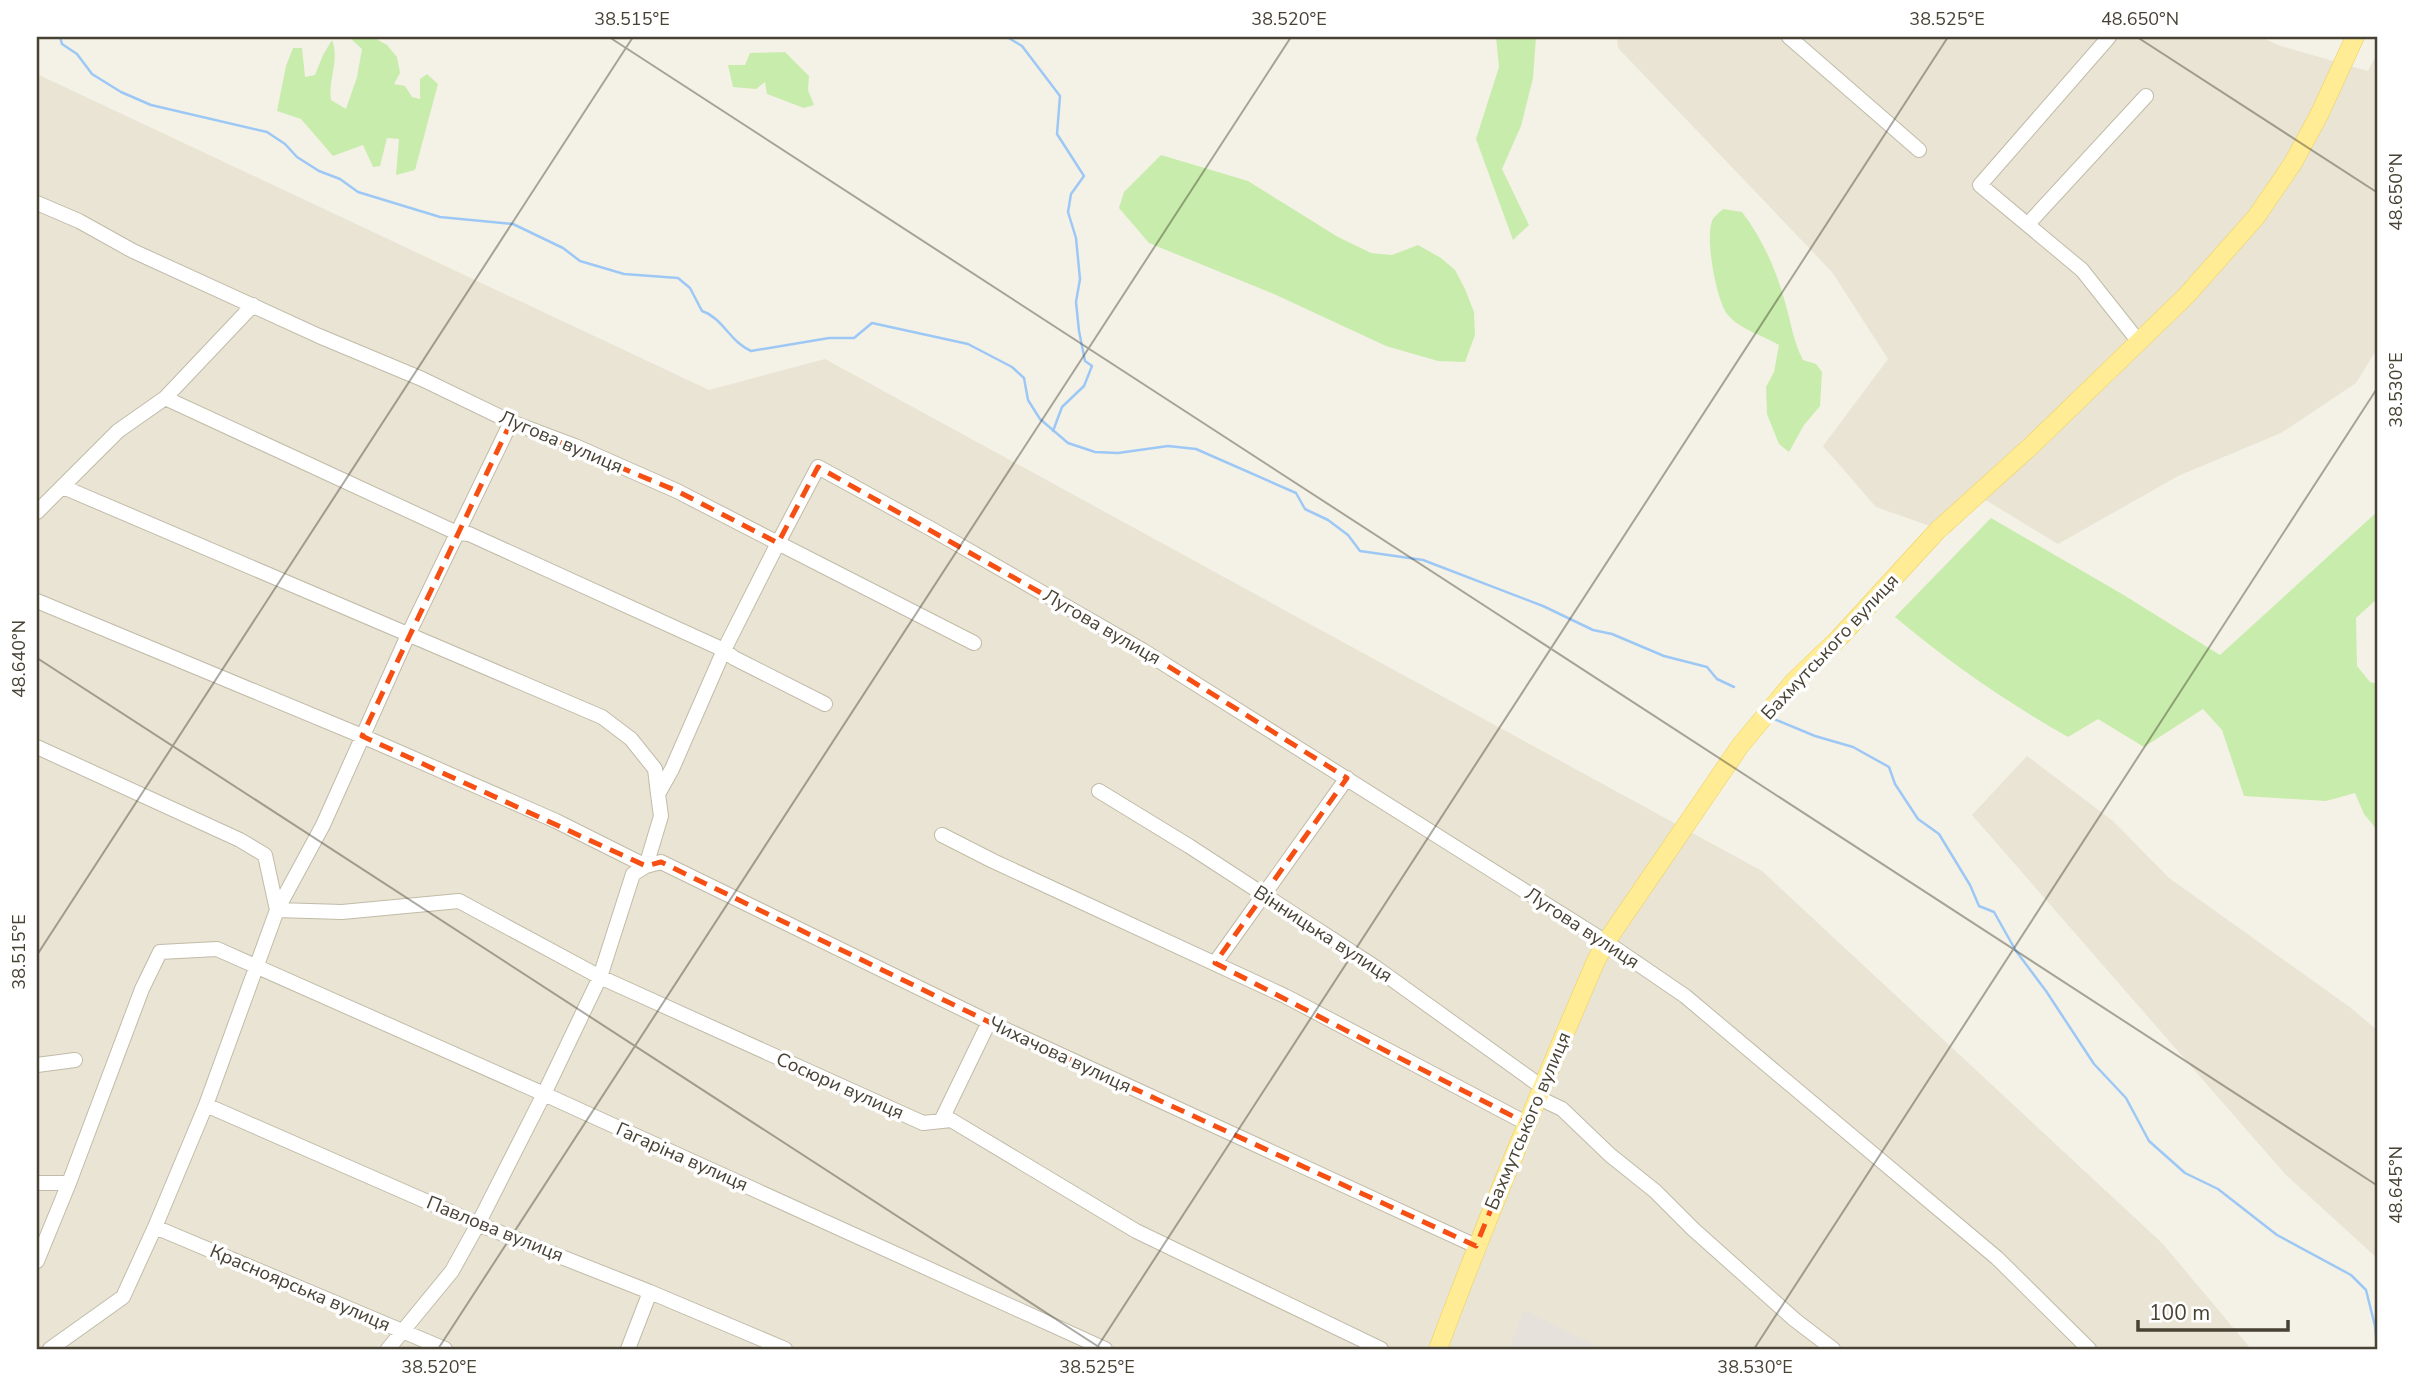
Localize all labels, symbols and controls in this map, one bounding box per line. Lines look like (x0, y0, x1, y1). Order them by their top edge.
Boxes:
text: 38.515°E (594, 7, 670, 31)
text: 38.520°E (1251, 7, 1327, 31)
text: 38.525°E (1909, 7, 1985, 31)
text: 48.650°N (2101, 7, 2179, 31)
text: 48.650°N (2384, 153, 2408, 231)
text: 38.530°E (2384, 352, 2408, 428)
street label: Лугова вулиця (495, 404, 627, 480)
street label: Бахмутського вулиця (1755, 568, 1905, 726)
street label: Лугова вулиця (1038, 583, 1166, 671)
text: 48.640°N (7, 620, 31, 698)
street label: Вінницька вулиця (1248, 879, 1398, 989)
street label: Лугова вулиця (1520, 881, 1644, 975)
text: 38.515°E (7, 914, 31, 990)
street label: Чихачова вулиця (985, 1011, 1135, 1099)
street label: Бахмутського вулиця (1479, 1028, 1577, 1214)
street label: Сосюри вулиця (772, 1046, 908, 1126)
street label: Гагаріна вулиця (612, 1116, 752, 1198)
text: 48.645°N (2384, 1146, 2408, 1224)
street label: Павлова вулиця (423, 1190, 567, 1268)
street label: Красноярська вулиця (206, 1238, 394, 1338)
scale bar (2138, 1288, 2289, 1332)
text: 100 m (2149, 1299, 2210, 1327)
text: 38.520°E (401, 1355, 477, 1379)
text: 38.525°E (1059, 1355, 1135, 1379)
text: 38.530°E (1717, 1355, 1793, 1379)

